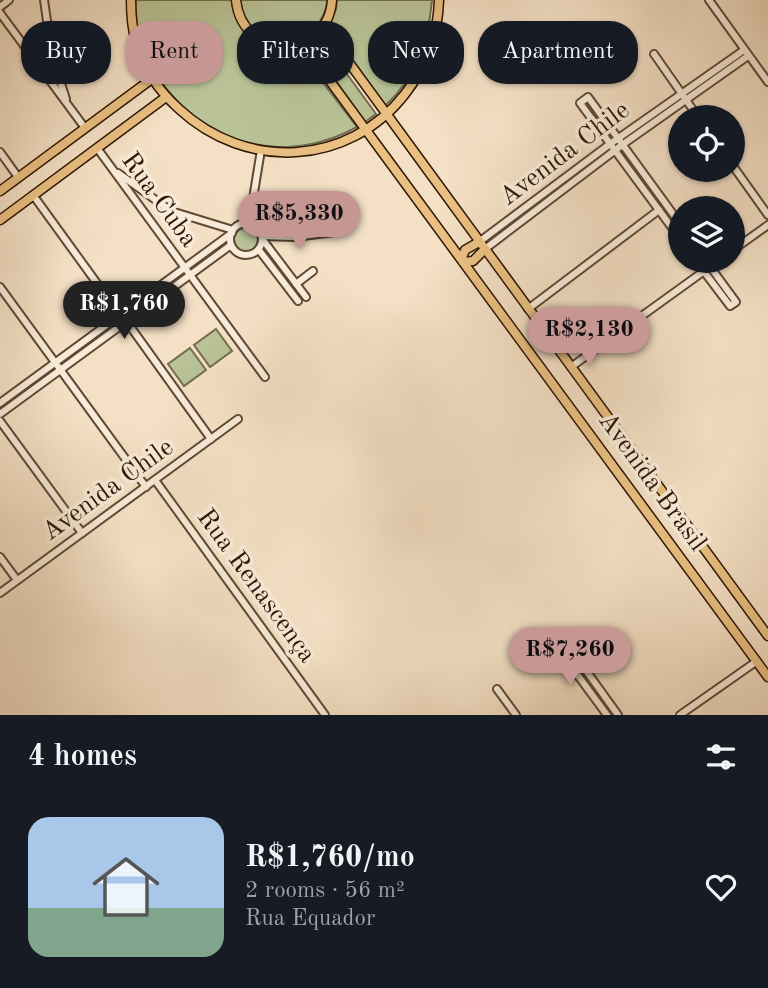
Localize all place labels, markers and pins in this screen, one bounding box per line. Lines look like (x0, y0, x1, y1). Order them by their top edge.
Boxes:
pin: R$5,330 (234, 191, 364, 251)
pin: R$1,760 (59, 282, 189, 341)
pin: R$2,130 (524, 308, 654, 367)
pin: R$7,260 (505, 628, 635, 687)

